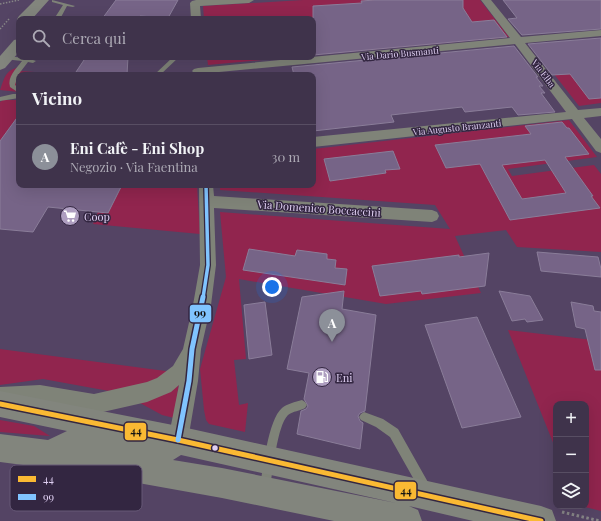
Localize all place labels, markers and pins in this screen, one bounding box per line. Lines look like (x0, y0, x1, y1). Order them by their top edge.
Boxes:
supermarket icon: Coop (59, 205, 81, 227)
place label: Coop (84, 209, 110, 224)
pin: A (319, 309, 345, 342)
fuel station icon: Eni (311, 366, 333, 388)
place label: Eni (336, 370, 353, 385)
unlabelled marker (210, 443, 220, 453)

